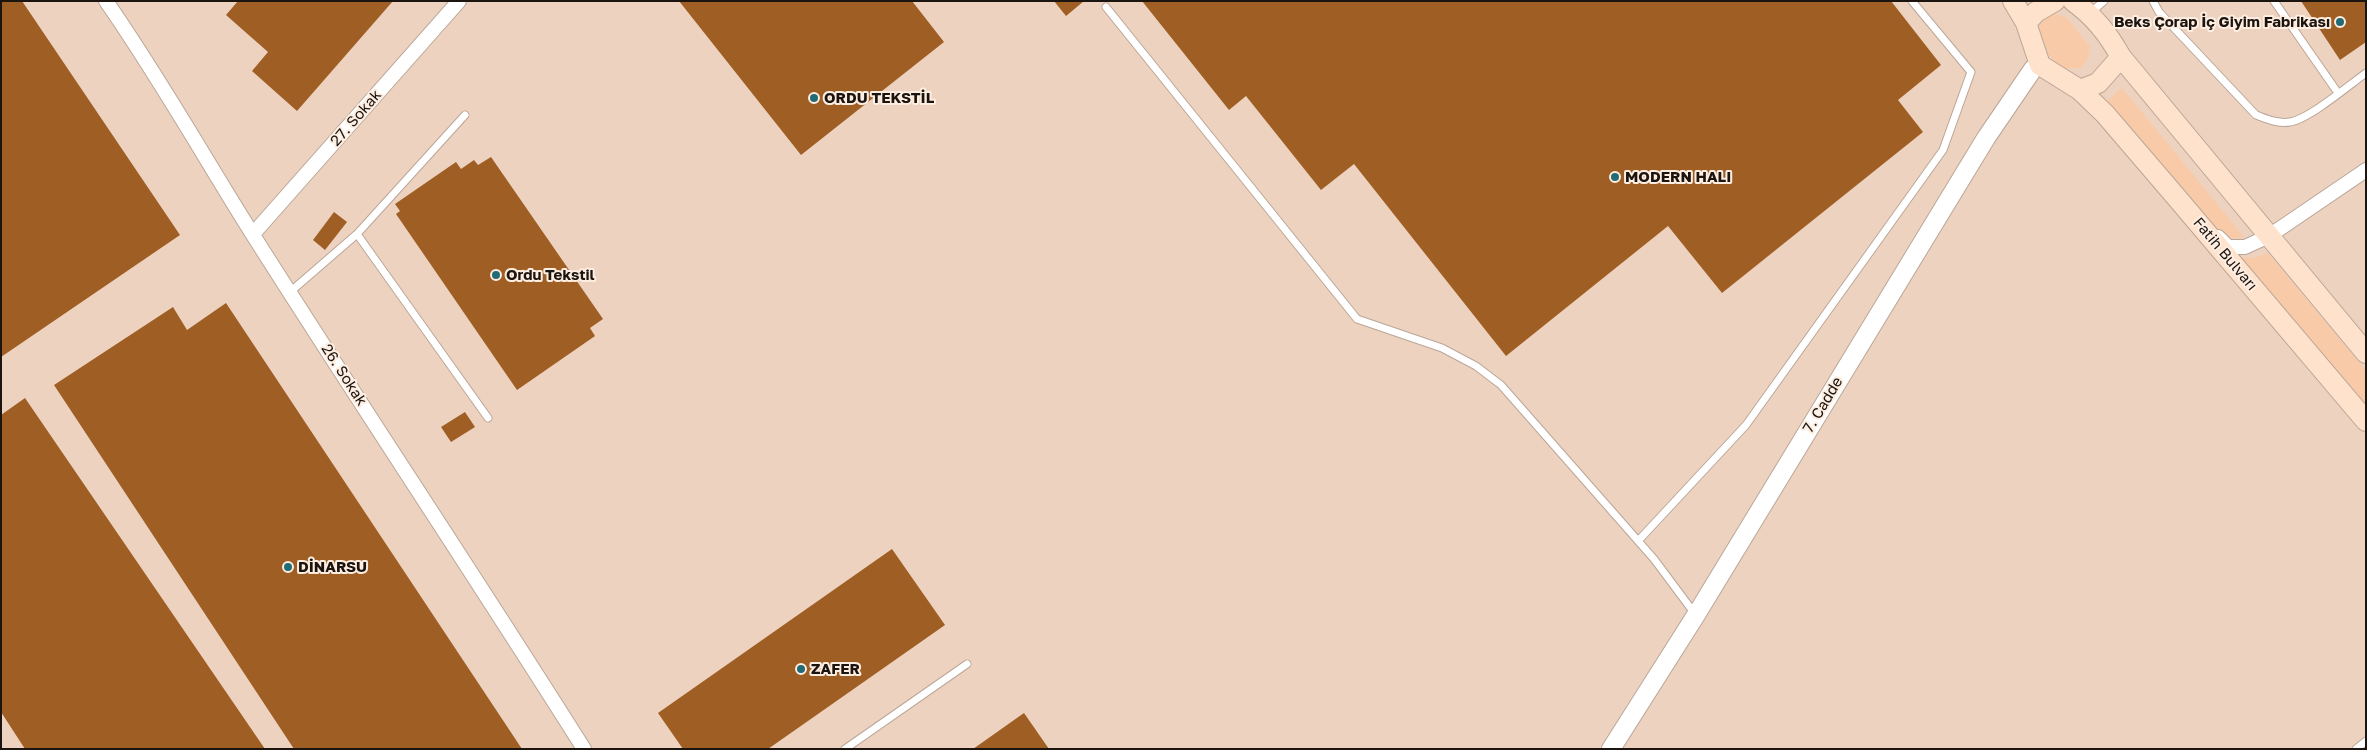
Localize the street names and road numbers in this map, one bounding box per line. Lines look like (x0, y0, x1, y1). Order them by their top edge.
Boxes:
street label: 27. Sokak (327, 86, 385, 150)
street label: Fatih Bulvarı (2189, 214, 2261, 294)
street label: 26. Sokak (317, 341, 371, 409)
street label: 7. Cadde (1799, 374, 1847, 436)

